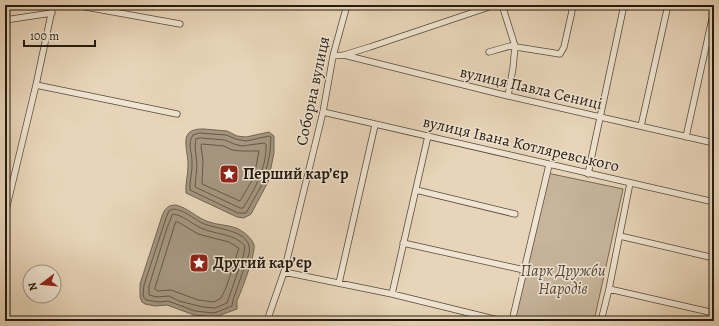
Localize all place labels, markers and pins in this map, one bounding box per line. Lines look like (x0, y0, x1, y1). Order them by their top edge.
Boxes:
place icon: Перший кар’єр (218, 163, 240, 185)
place label: Перший кар’єр (243, 163, 349, 185)
place icon: Другий кар’єр (188, 252, 210, 274)
place label: Другий кар’єр (213, 252, 312, 274)

